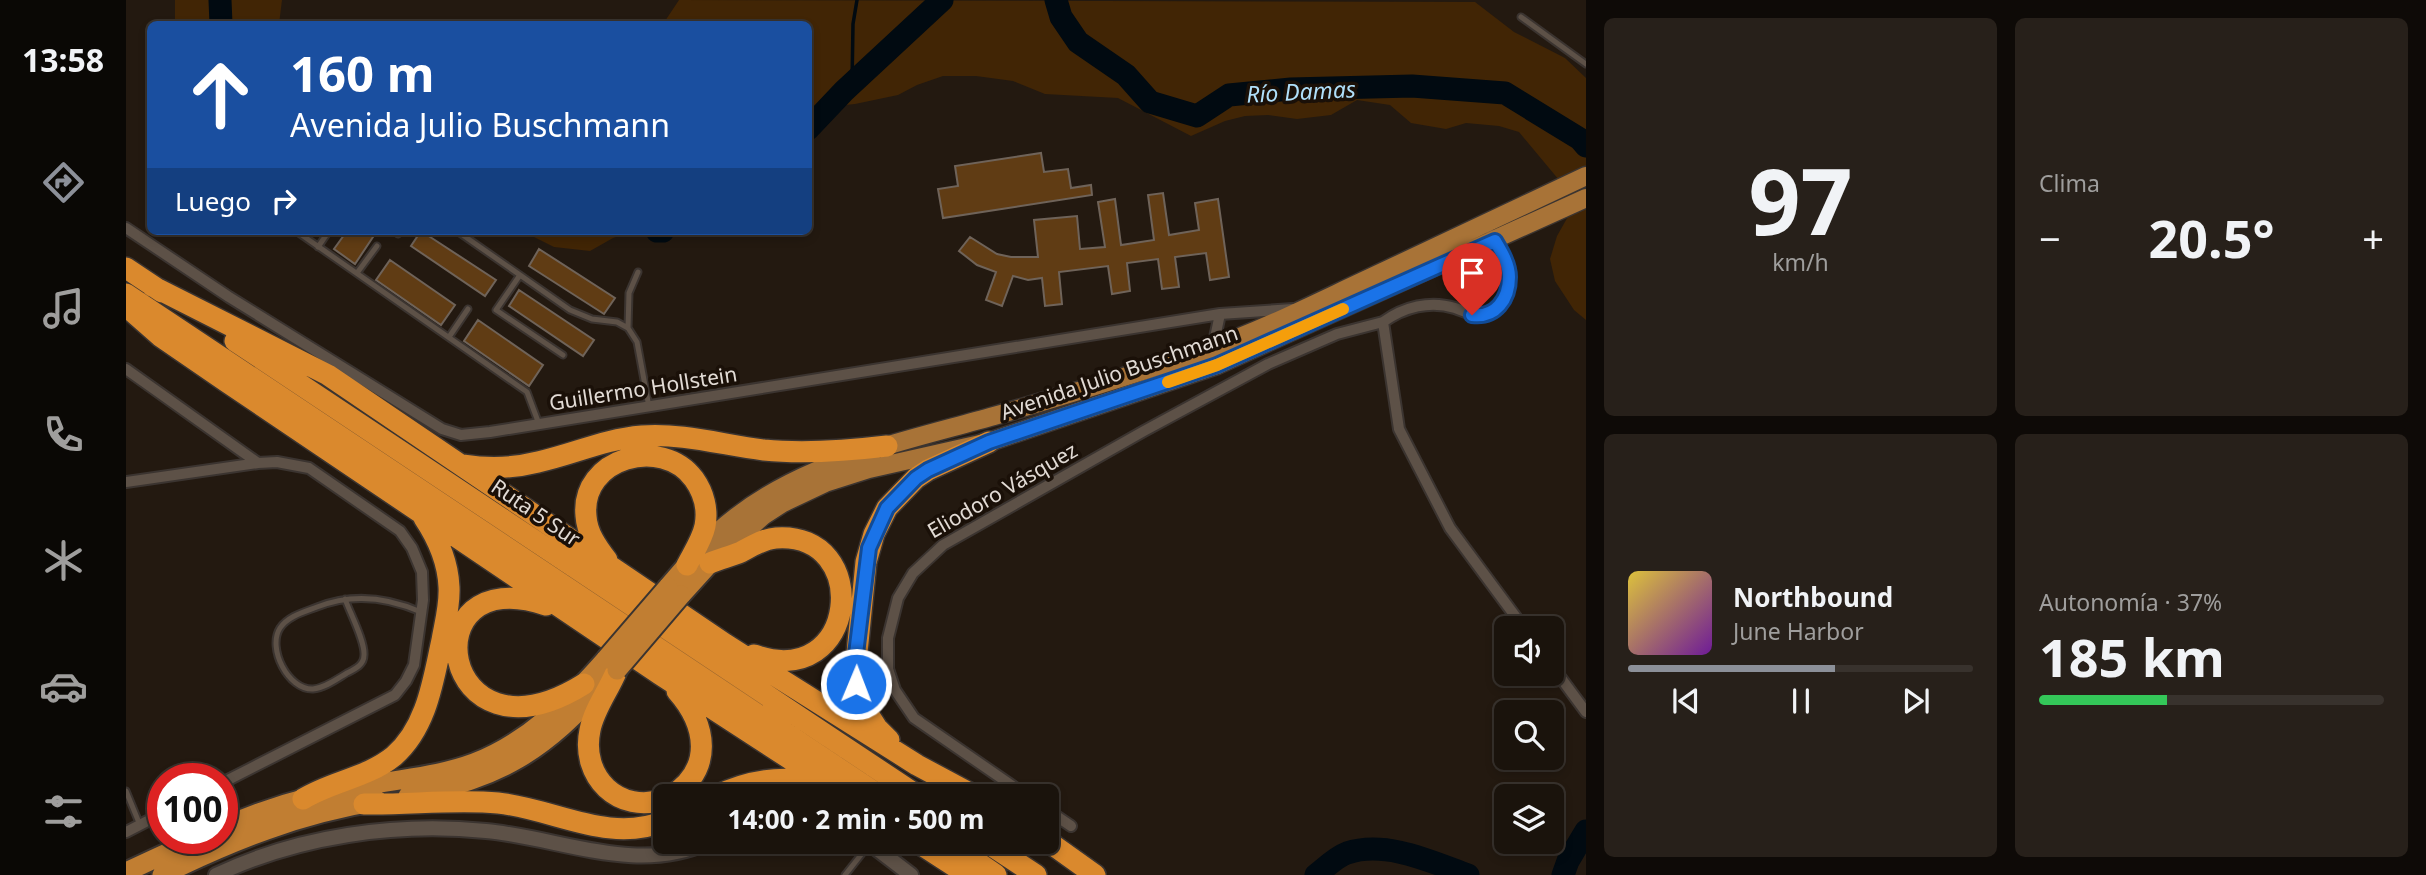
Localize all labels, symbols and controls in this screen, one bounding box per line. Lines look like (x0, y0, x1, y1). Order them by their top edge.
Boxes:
text: 13:58 (22, 38, 104, 81)
text: 160 m (290, 40, 435, 106)
icon: ahead (175, 49, 266, 140)
water label: Río Damas (1245, 72, 1357, 110)
text: Avenida Julio Buschmann (290, 103, 670, 146)
text: 97 (1748, 138, 1853, 262)
icon: directions (39, 158, 88, 207)
text: Clima (2039, 167, 2100, 199)
icon: right (265, 182, 303, 220)
text: Luego (175, 183, 251, 219)
text: 20.5° (2149, 202, 2274, 273)
text: − (2039, 212, 2061, 264)
text: + (2362, 212, 2384, 264)
pin (1442, 243, 1502, 315)
text: km/h (1772, 246, 1829, 278)
icon: arrive (1453, 254, 1491, 292)
icon: music (39, 284, 88, 333)
street label: Avenida Julio Buschmann (997, 318, 1241, 426)
street label: Guillermo Hollstein (547, 359, 739, 417)
icon: phone (39, 410, 88, 459)
street label: Eliodoro Vásquez (922, 436, 1082, 544)
street label: Ruta 5 Sur (486, 472, 586, 552)
icon: climate (39, 536, 88, 585)
text: Northbound (1733, 579, 1893, 615)
text: Autonomía · 37% (2039, 586, 2222, 618)
text: June Harbor (1733, 615, 1864, 647)
map controls (1494, 616, 1564, 854)
button: sound (1494, 616, 1564, 686)
text: 185 km (2039, 621, 2225, 692)
position arrow (819, 647, 893, 721)
icon: car (39, 662, 88, 711)
icon: previous (1667, 682, 1705, 720)
icon: pause (1782, 682, 1820, 720)
icon: next (1897, 682, 1935, 720)
button: search (1494, 700, 1564, 770)
speed limit sign: 100 (147, 763, 238, 854)
button: layers (1494, 784, 1564, 854)
icon: filters (39, 787, 88, 836)
text: 14:00 · 2 min · 500 m (728, 801, 984, 837)

